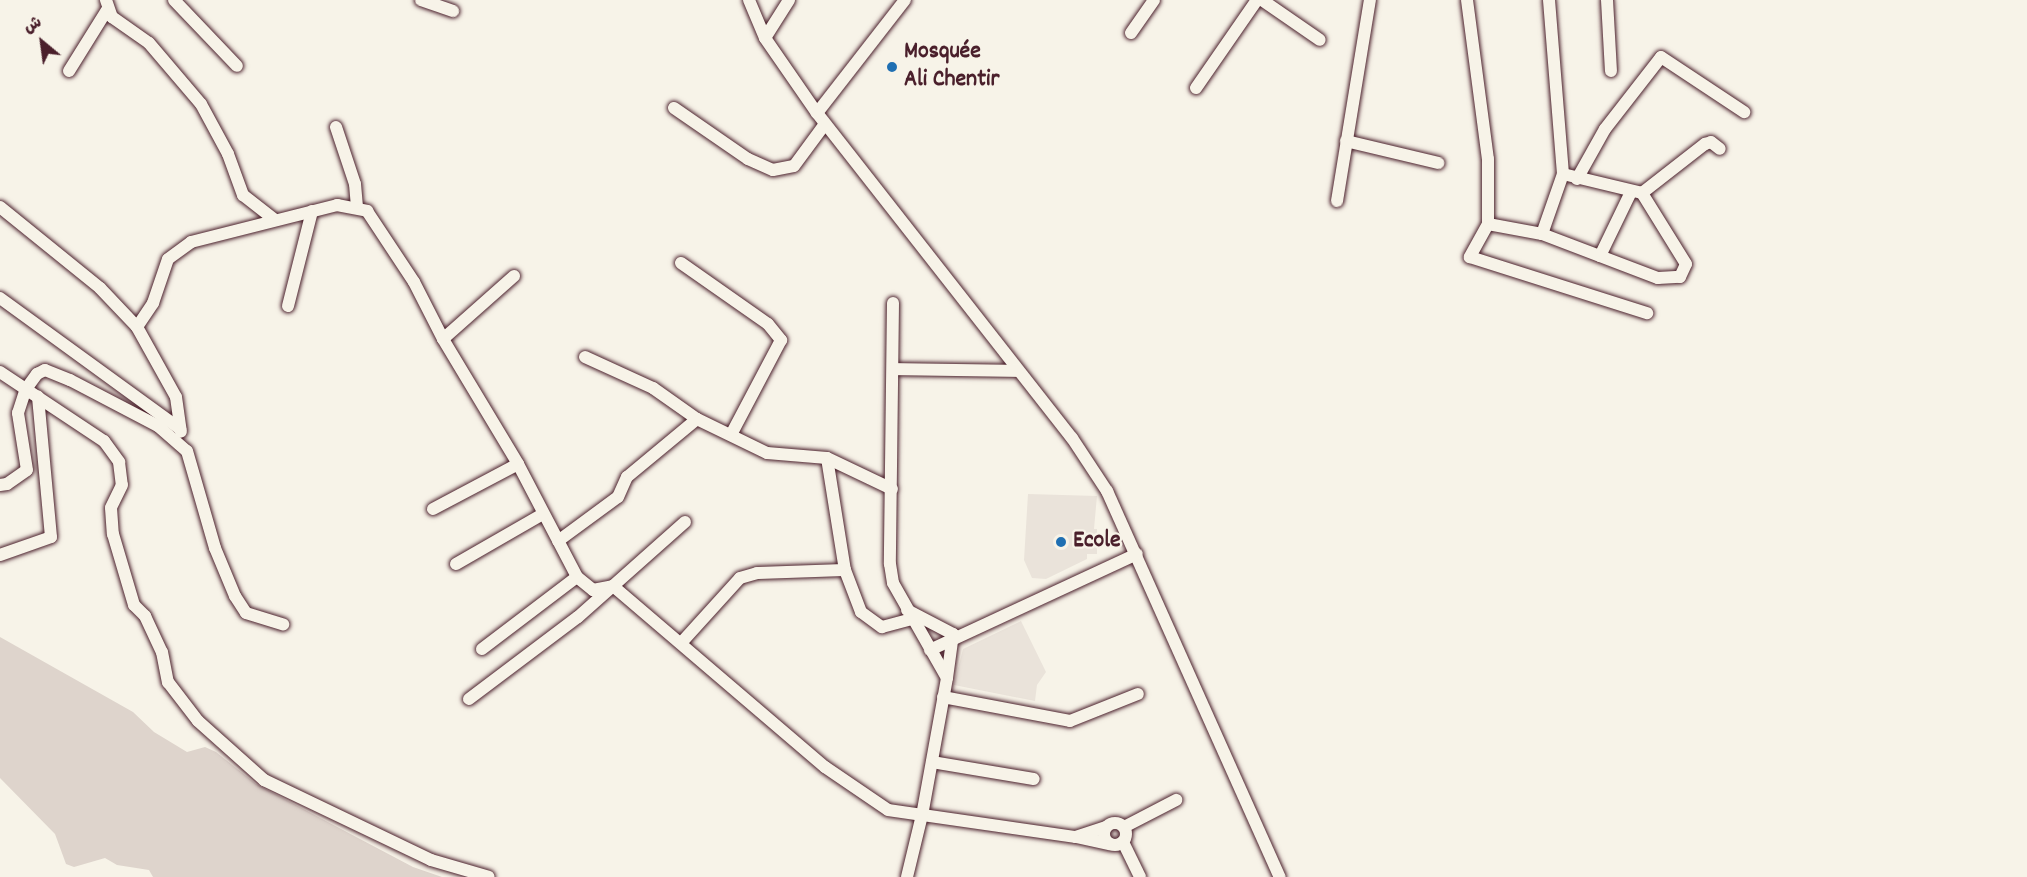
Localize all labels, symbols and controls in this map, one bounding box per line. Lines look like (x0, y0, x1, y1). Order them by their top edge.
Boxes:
text: ش (20, 11, 46, 40)
north arrow (12, 12, 72, 72)
place label: Mosquée Ali Chentir (904, 39, 999, 95)
marker: Mosquée Ali Chentir (885, 60, 899, 74)
place label: Ecole (1073, 528, 1120, 556)
marker: Ecole (1054, 535, 1068, 549)

